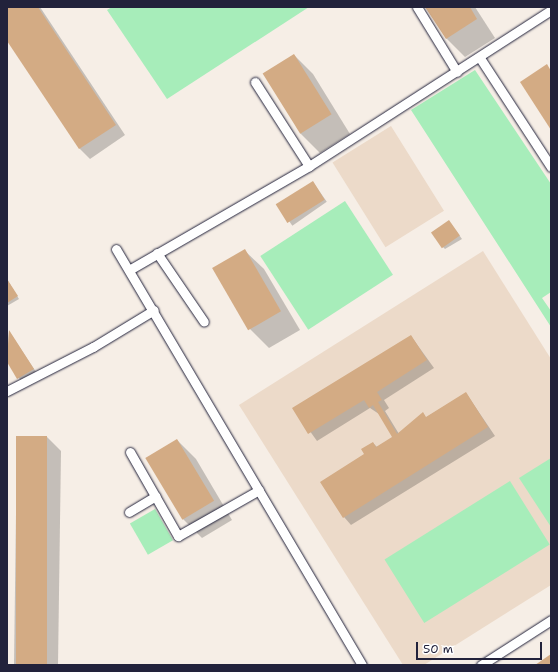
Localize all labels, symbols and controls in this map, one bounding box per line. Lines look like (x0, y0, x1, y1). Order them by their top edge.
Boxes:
scale bar (418, 634, 544, 660)
text: 50 m (423, 641, 453, 657)

